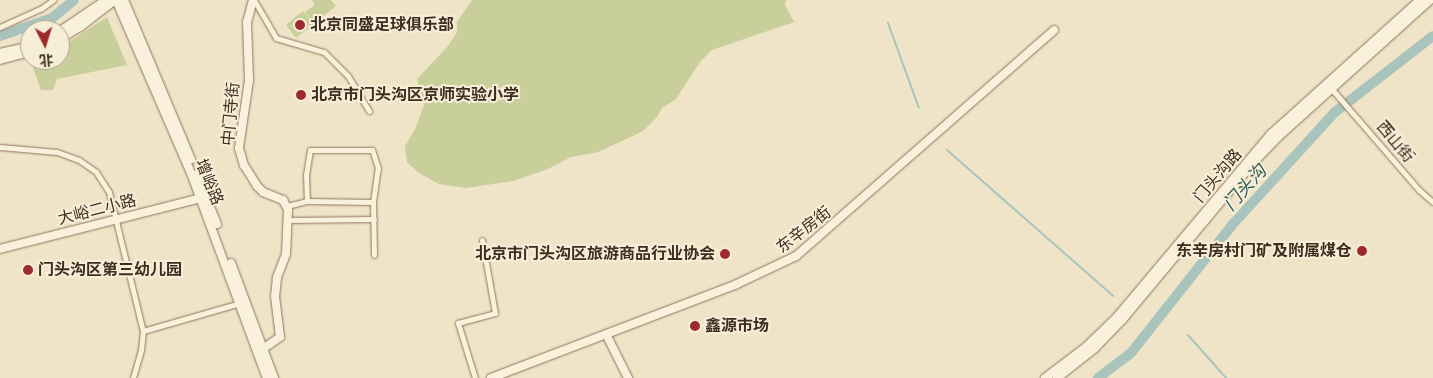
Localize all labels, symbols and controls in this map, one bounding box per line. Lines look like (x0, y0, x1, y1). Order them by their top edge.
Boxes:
place label: 北京同盛足球俱乐部 (310, 15, 454, 35)
marker: 北京同盛足球俱乐部 (294, 19, 306, 31)
north arrow (20, 20, 70, 70)
text: 北 (39, 50, 54, 69)
street label: 中门寺街 (219, 81, 243, 147)
place label: 北京市门头沟区京师实验小学 (311, 85, 519, 105)
marker: 北京市门头沟区京师实验小学 (295, 89, 307, 101)
street label: 西山街 (1372, 117, 1418, 167)
street label: 门头沟路 (1190, 145, 1246, 207)
street label: 增峪路 (191, 156, 227, 208)
water label: 门头沟 (1219, 161, 1271, 215)
street label: 大峪二小路 (56, 191, 138, 229)
street label: 东辛房街 (773, 203, 835, 257)
place label: 东辛房村门矿及附属煤仓 (1176, 241, 1352, 261)
place label: 北京市门头沟区旅游商品行业协会 (475, 244, 715, 264)
marker: 东辛房村门矿及附属煤仓 (1356, 245, 1368, 257)
marker: 北京市门头沟区旅游商品行业协会 (719, 248, 731, 260)
place label: 门头沟区第三幼儿园 (38, 260, 182, 280)
marker: 门头沟区第三幼儿园 (22, 264, 34, 276)
place label: 鑫源市场 (705, 316, 769, 336)
marker: 鑫源市场 (689, 320, 701, 332)

